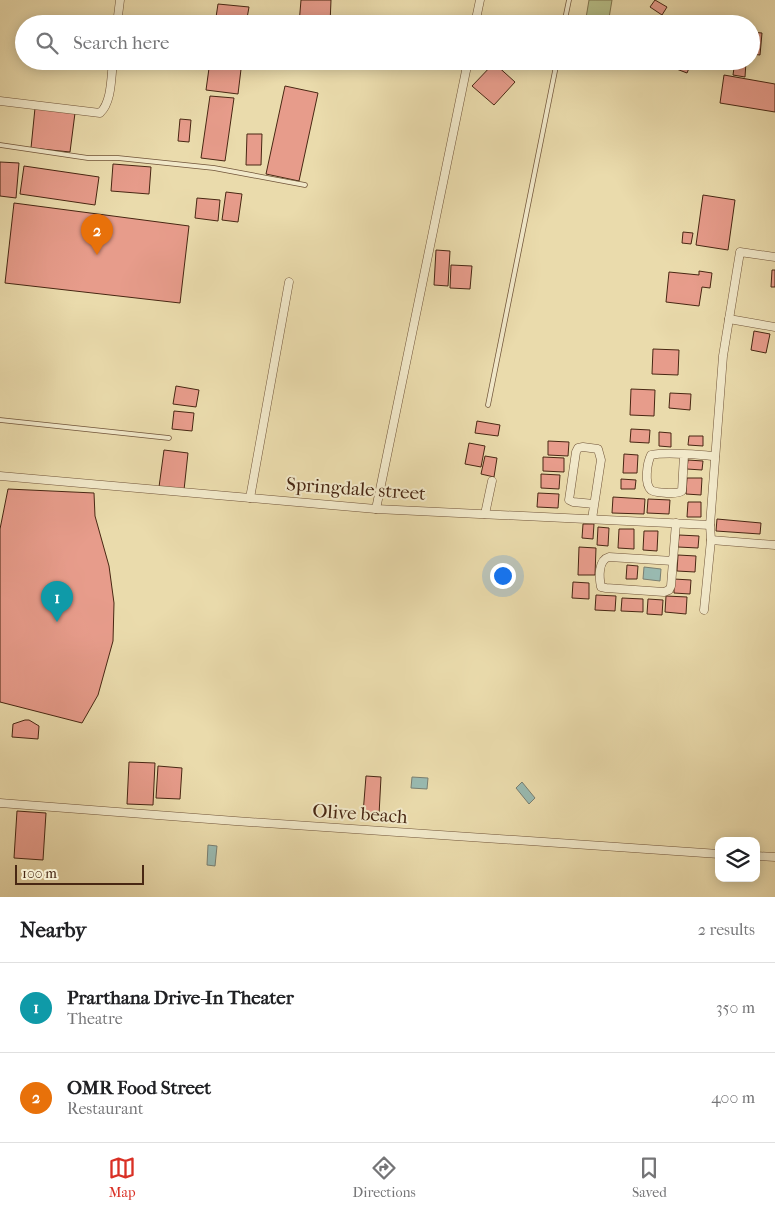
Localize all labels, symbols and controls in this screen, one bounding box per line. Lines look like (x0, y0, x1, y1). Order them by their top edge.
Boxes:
search box (15, 15, 760, 70)
icon: search (33, 29, 61, 57)
text: Search here (73, 32, 169, 54)
pin: 2 (81, 214, 113, 255)
street label: Springdale street (285, 473, 427, 505)
your location (490, 563, 516, 589)
pin: 1 (41, 581, 73, 622)
street label: Olive beach (312, 800, 409, 828)
map controls (715, 837, 760, 882)
button: layers (715, 837, 760, 882)
scale bar (15, 862, 144, 885)
text: 100 m (22, 865, 57, 882)
text: Nearby (20, 918, 86, 942)
text: 2 results (698, 920, 755, 939)
text: Prarthana Drive-In Theater (67, 987, 294, 1009)
text: 1 (33, 998, 39, 1017)
text: 350 m (716, 998, 755, 1017)
text: Theatre (67, 1009, 123, 1028)
text: OMR Food Street (67, 1077, 211, 1099)
text: 2 (32, 1088, 40, 1107)
text: 400 m (711, 1088, 755, 1107)
text: Restaurant (67, 1099, 143, 1118)
tab: Map (108, 1154, 136, 1201)
tab: Directions (353, 1154, 416, 1201)
tab: Saved (632, 1154, 667, 1201)

